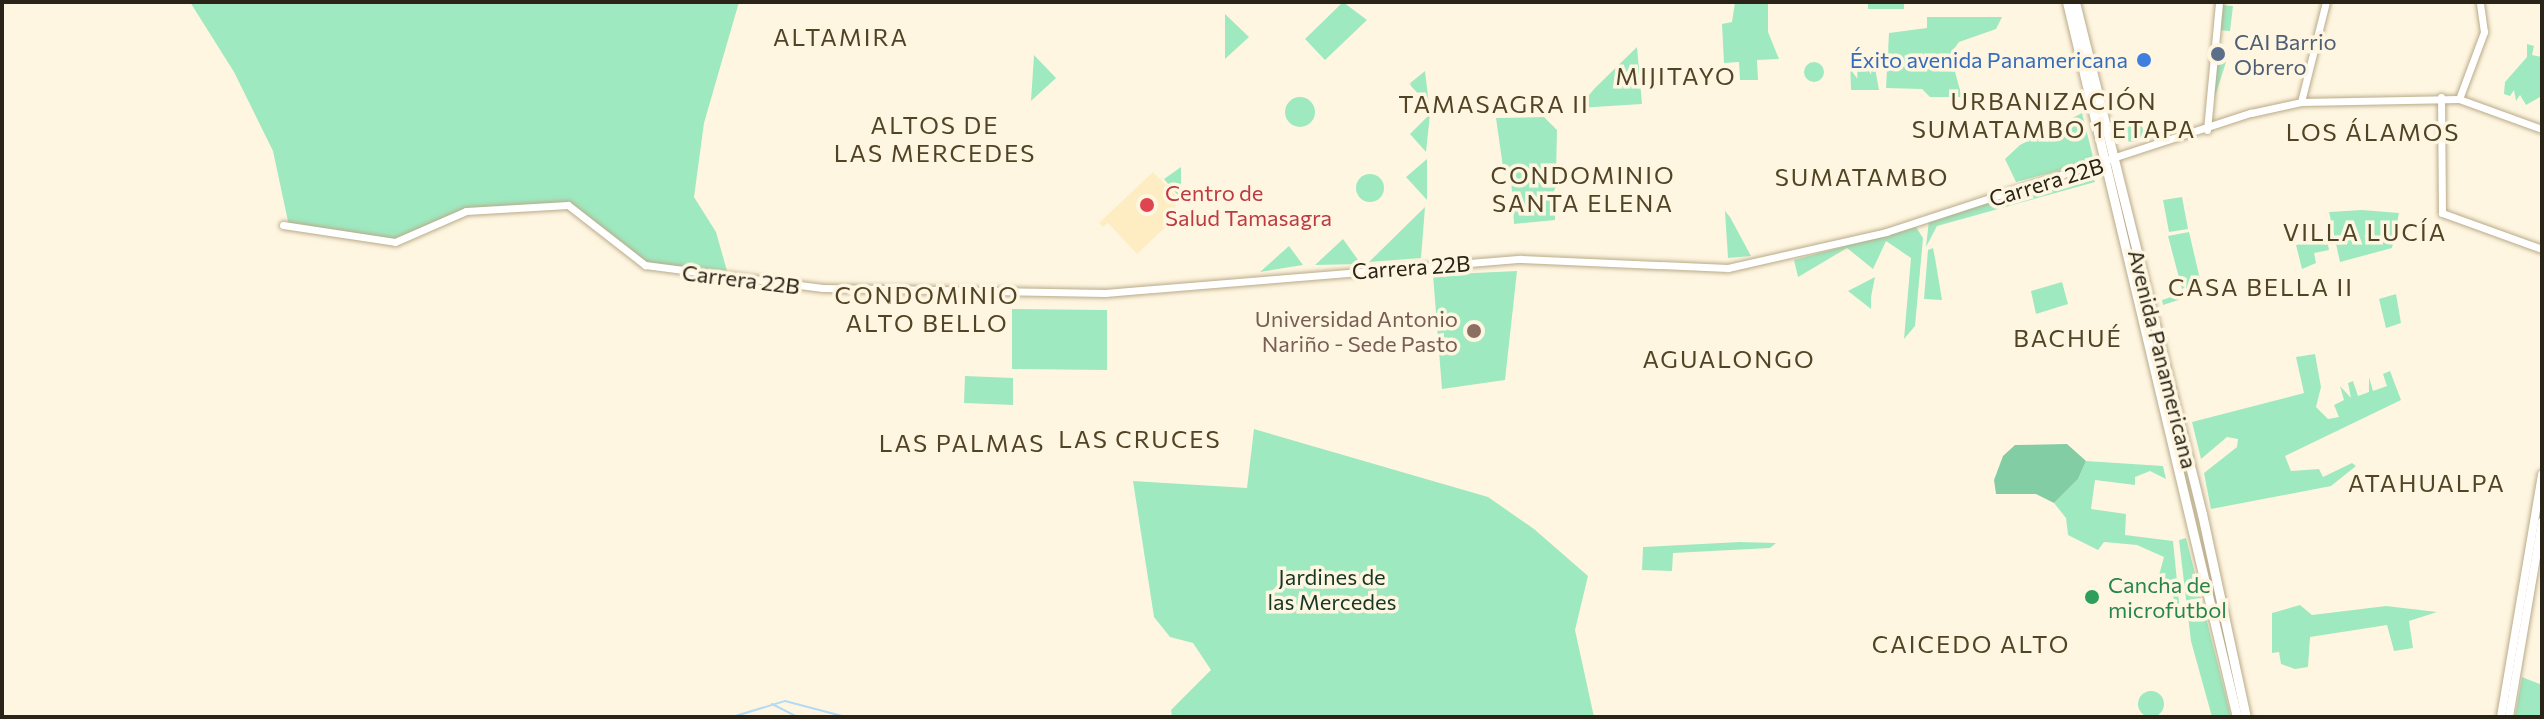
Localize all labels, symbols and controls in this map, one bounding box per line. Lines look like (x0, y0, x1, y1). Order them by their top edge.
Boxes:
district label: ALTAMIRA (773, 23, 909, 51)
place label: CAI Barrio Obrero (2234, 28, 2337, 80)
marker: CAI Barrio Obrero (2209, 45, 2227, 63)
place label: Éxito avenida Panamericana (1850, 47, 2128, 73)
marker: Éxito avenida Panamericana (2135, 51, 2153, 69)
district label: MIJITAYO (1615, 62, 1737, 90)
district label: URBANIZACIÓN SUMATAMBO 1 ETAPA (1912, 87, 2196, 143)
district label: TAMASAGRA II (1398, 90, 1590, 118)
district label: ALTOS DE LAS MERCEDES (834, 111, 1036, 167)
district label: LOS ÁLAMOS (2286, 118, 2460, 146)
street label: Carrera 22B (1986, 152, 2106, 212)
district label: CONDOMINIO SANTA ELENA (1490, 161, 1676, 217)
district label: SUMATAMBO (1775, 163, 1949, 191)
place label: Centro de Salud Tamasagra (1165, 179, 1332, 230)
marker: Centro de Salud Tamasagra (1136, 194, 1158, 216)
district label: VILLA LUCÍA (2283, 218, 2447, 246)
street label: Avenida Panamericana (2123, 247, 2203, 471)
street label: Carrera 22B (1351, 250, 1471, 284)
street label: Carrera 22B (681, 259, 801, 299)
district label: CASA BELLA II (2168, 273, 2354, 301)
district label: CONDOMINIO ALTO BELLO (834, 281, 1020, 337)
place label: Universidad Antonio Nariño - Sede Pasto (1255, 305, 1458, 356)
marker: Universidad Antonio Nariño - Sede Pasto (1465, 322, 1483, 340)
district label: BACHUÉ (2013, 324, 2123, 352)
district label: AGUALONGO (1642, 345, 1816, 373)
district label: LAS CRUCES (1058, 425, 1222, 453)
district label: LAS PALMAS (879, 429, 1045, 457)
district label: ATAHUALPA (2348, 469, 2506, 497)
park label: Jardines de las Mercedes (1267, 563, 1397, 614)
place label: Cancha de microfutbol (2108, 571, 2227, 622)
marker: Cancha de microfutbol (2083, 588, 2101, 606)
district label: CAICEDO ALTO (1872, 630, 2070, 658)

